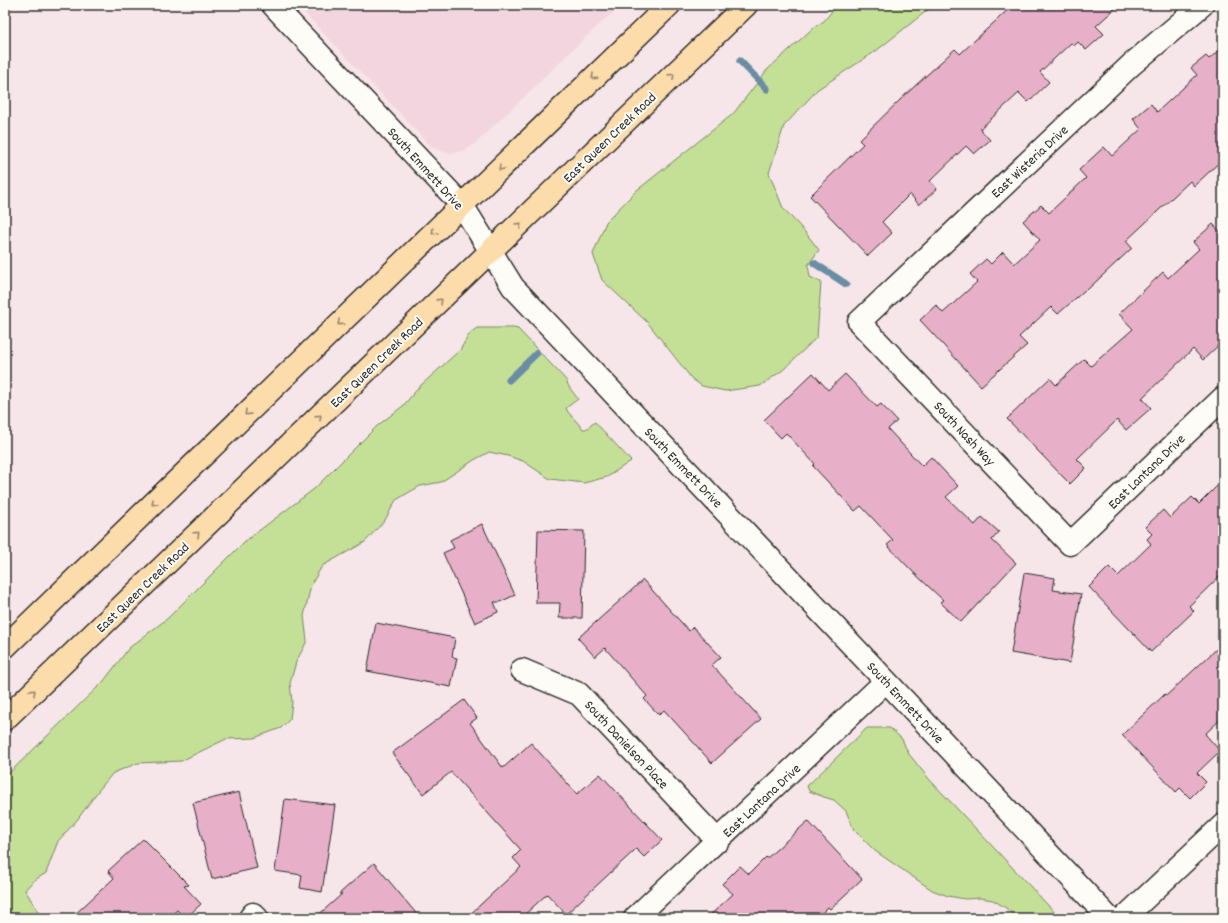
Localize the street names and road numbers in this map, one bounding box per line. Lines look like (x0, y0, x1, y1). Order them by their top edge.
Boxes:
street label: East Queen Creek Road (559, 89, 662, 188)
street label: East Wisteria Drive (987, 121, 1074, 204)
street label: South Emmett Drive (382, 123, 467, 215)
street label: East Queen Creek Road (326, 314, 429, 413)
street label: South Nash Way (928, 397, 999, 472)
street label: South Emmett Drive (639, 423, 726, 513)
street label: East Lantana Drive (1104, 430, 1191, 515)
street label: East Queen Creek Road (92, 539, 195, 638)
street label: South Emmett Drive (861, 658, 948, 749)
street label: South Danielson Place (579, 696, 672, 794)
street label: East Lantana Drive (719, 760, 806, 843)

